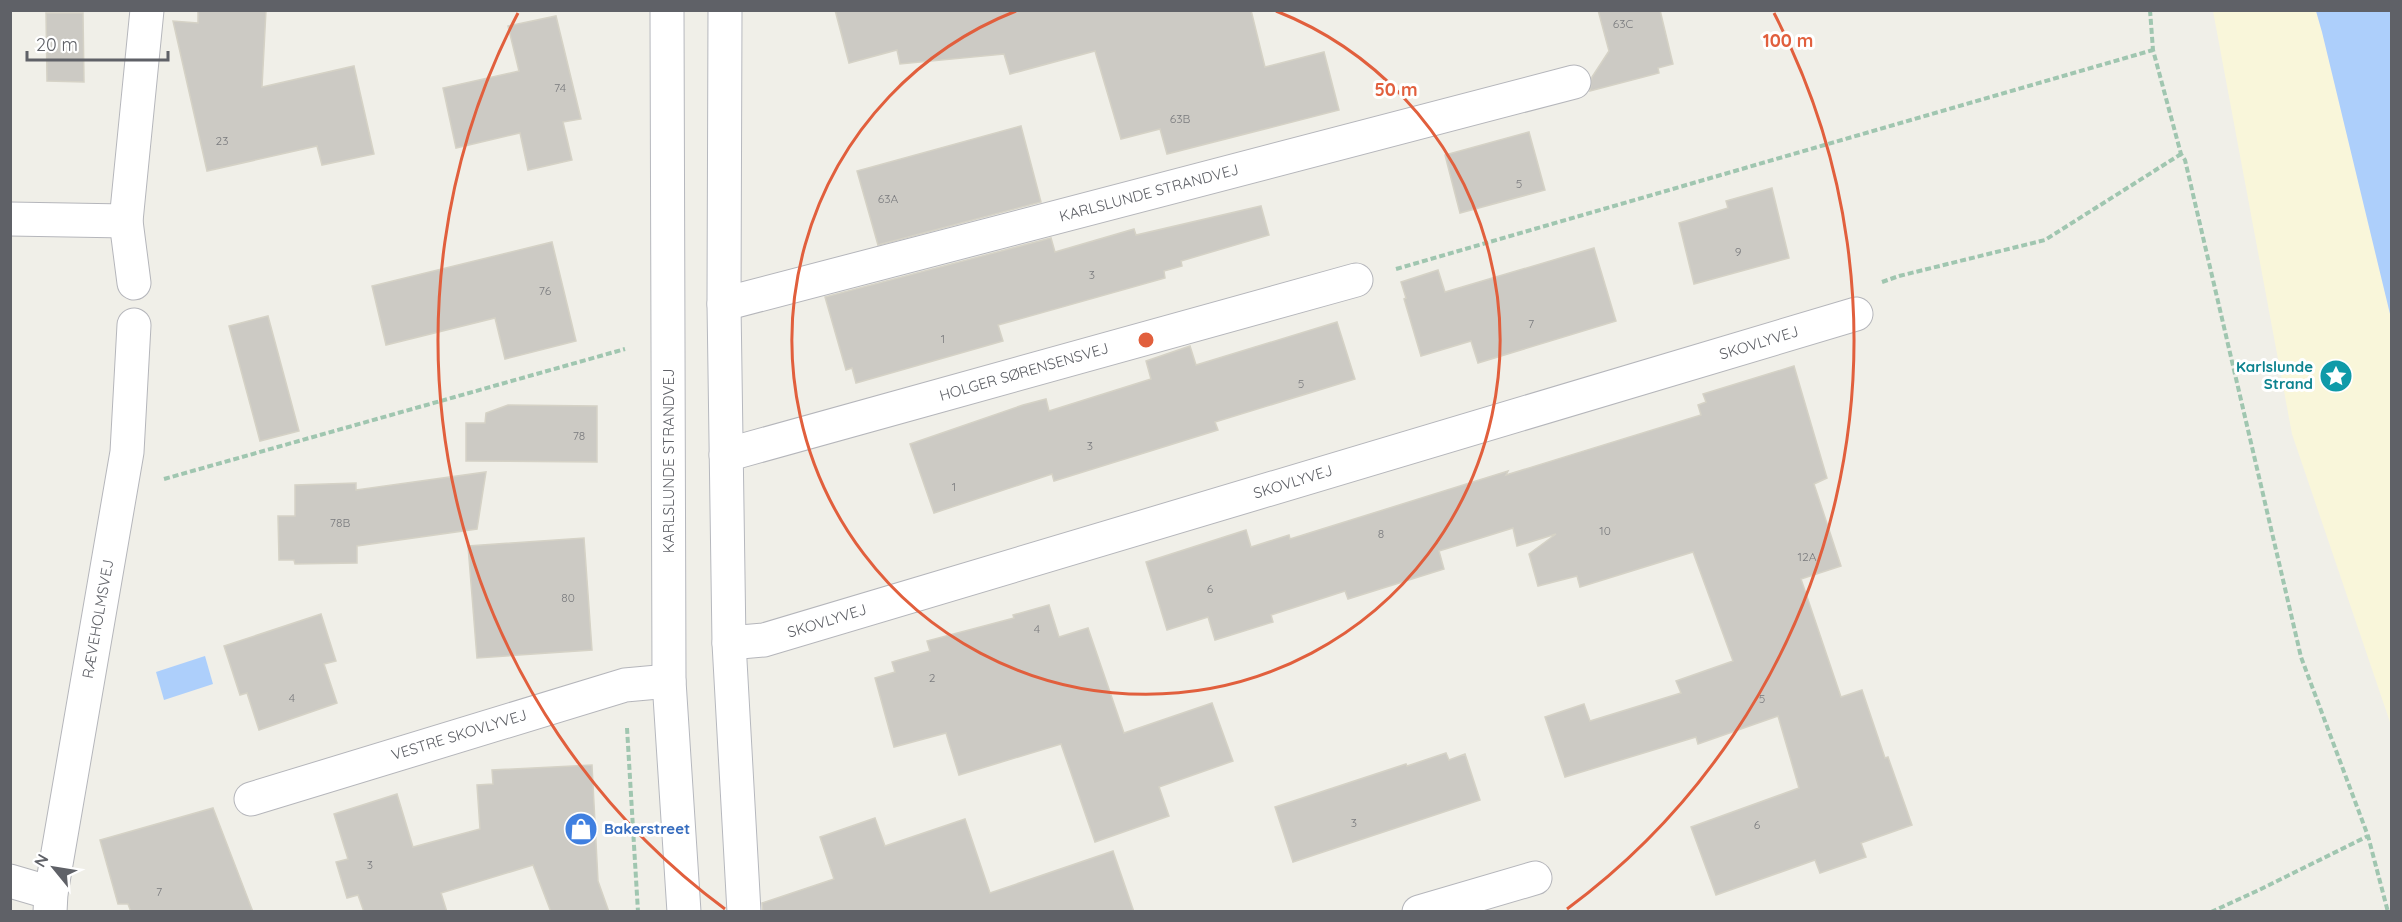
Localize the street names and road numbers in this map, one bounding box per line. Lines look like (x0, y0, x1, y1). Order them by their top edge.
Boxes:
street label: KARLSLUNDE STRANDVEJ (1057, 159, 1241, 226)
street label: SKOVLYVEJ (1717, 321, 1801, 364)
street label: HOLGER SØRENSENSVEJ (937, 338, 1111, 405)
street label: KARLSLUNDE STRANDVEJ (659, 369, 678, 553)
street label: SKOVLYVEJ (1251, 460, 1335, 503)
street label: RÆVEHOLMSVEJ (78, 558, 117, 680)
street label: SKOVLYVEJ (785, 599, 869, 642)
street label: VESTRE SKOVLYVEJ (389, 705, 529, 764)

